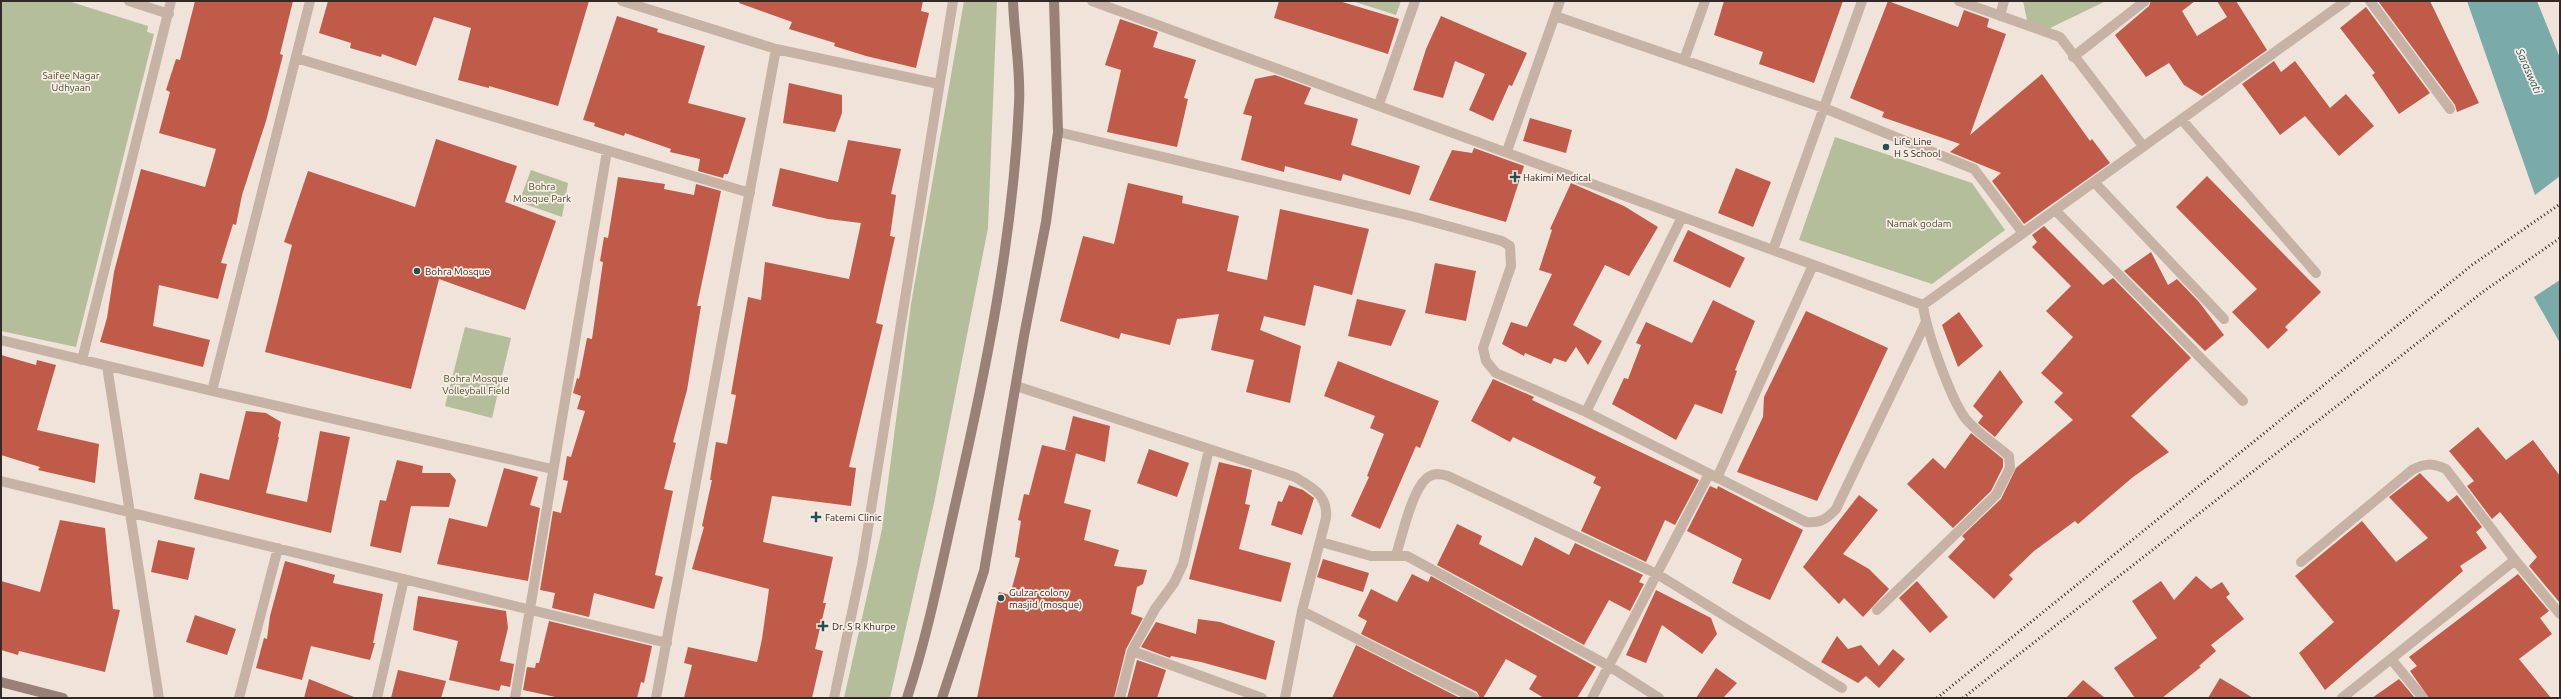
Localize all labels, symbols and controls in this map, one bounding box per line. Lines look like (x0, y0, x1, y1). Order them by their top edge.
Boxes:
water label: Saraswati (2513, 46, 2545, 96)
park label: Saifee Nagar Udhyaan (43, 70, 100, 93)
place label: Life Line H S School (1894, 136, 1941, 159)
marker: Life Line H S School (1881, 142, 1891, 152)
marker: Hakimi Medical (1510, 172, 1520, 182)
place label: Hakimi Medical (1523, 172, 1591, 183)
park label: Bohra Mosque Park (513, 181, 571, 204)
park label: Namak godam (1887, 218, 1951, 229)
marker: Bohra Mosque (412, 266, 422, 276)
place label: Bohra Mosque (425, 266, 490, 277)
park label: Bohra Mosque Volleyball Field (442, 373, 510, 396)
marker: Fatemi Clinic (810, 511, 822, 523)
place label: Fatemi Clinic (825, 512, 882, 523)
place label: Gulzar colony masjid (mosque) (1009, 587, 1082, 610)
marker: Gulzar colony masjid (mosque) (996, 593, 1006, 603)
marker: Dr. S R Khurpe (817, 620, 829, 632)
place label: Dr. S R Khurpe (832, 621, 896, 632)

